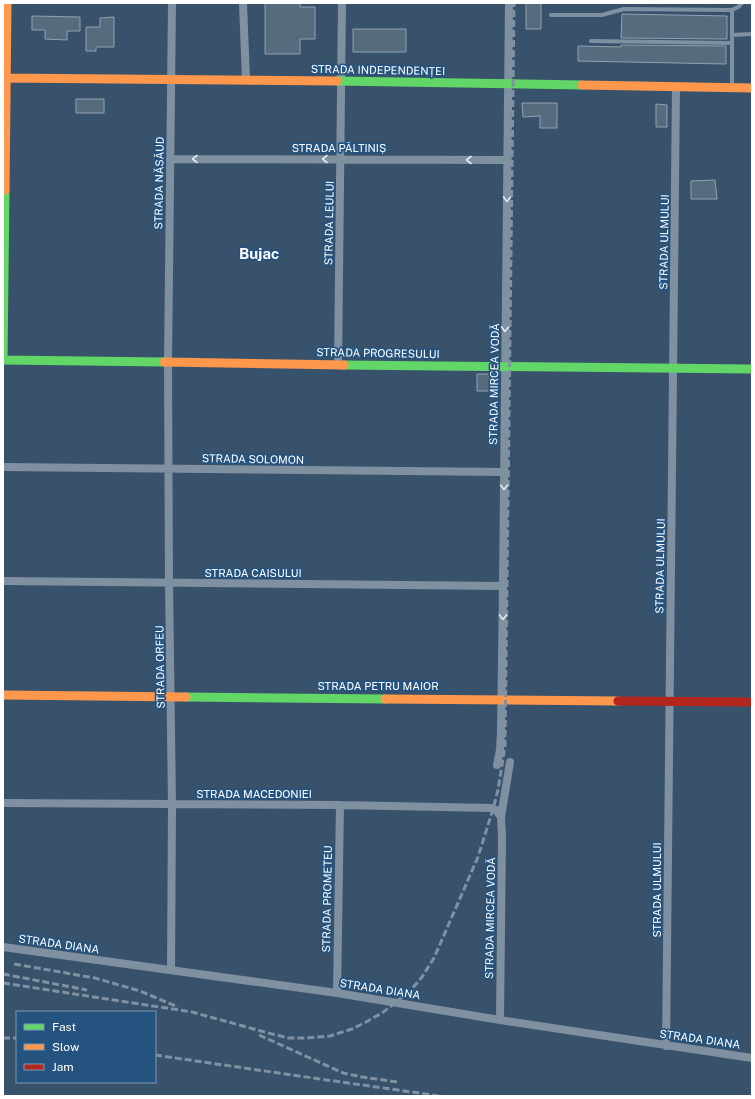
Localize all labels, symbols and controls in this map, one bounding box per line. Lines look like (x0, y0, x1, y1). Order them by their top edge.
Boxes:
street label: STRADA INDEPENDENȚEI (311, 63, 445, 77)
street label: STRADA NĂSĂUD (152, 136, 166, 229)
street label: STRADA PĂLTINIȘ (292, 142, 386, 154)
one-way arrow (192, 155, 198, 163)
one-way arrow (322, 155, 328, 163)
one-way arrow (466, 156, 472, 164)
street label: STRADA LEULUI (322, 181, 336, 265)
street label: STRADA ULMULUI (657, 194, 671, 290)
one-way arrow (503, 196, 511, 202)
district label: Bujac (239, 245, 279, 262)
street label: STRADA MIRCEA VODĂ (487, 323, 501, 445)
one-way arrow (501, 326, 509, 332)
street label: STRADA PROGRESULUI (316, 346, 440, 360)
street label: STRADA SOLOMON (202, 452, 304, 466)
one-way arrow (500, 484, 508, 490)
street label: STRADA ULMULUI (653, 518, 667, 614)
street label: STRADA CAISULUI (204, 567, 302, 579)
one-way arrow (499, 614, 507, 620)
street label: STRADA ORFEU (153, 625, 167, 709)
street label: STRADA PETRU MAIOR (317, 680, 439, 692)
street label: STRADA MACEDONIEI (196, 788, 312, 800)
street label: STRADA ULMULUI (651, 842, 663, 938)
street label: STRADA PROMETEU (320, 845, 334, 953)
street label: STRADA MIRCEA VODĂ (483, 857, 497, 979)
street label: STRADA DIANA (18, 932, 100, 956)
street label: STRADA DIANA (339, 977, 421, 1001)
legend (16, 1011, 156, 1083)
text: Fast (52, 1020, 77, 1034)
street label: STRADA DIANA (659, 1027, 741, 1051)
text: Slow (52, 1040, 80, 1054)
text: Jam (52, 1060, 74, 1074)

